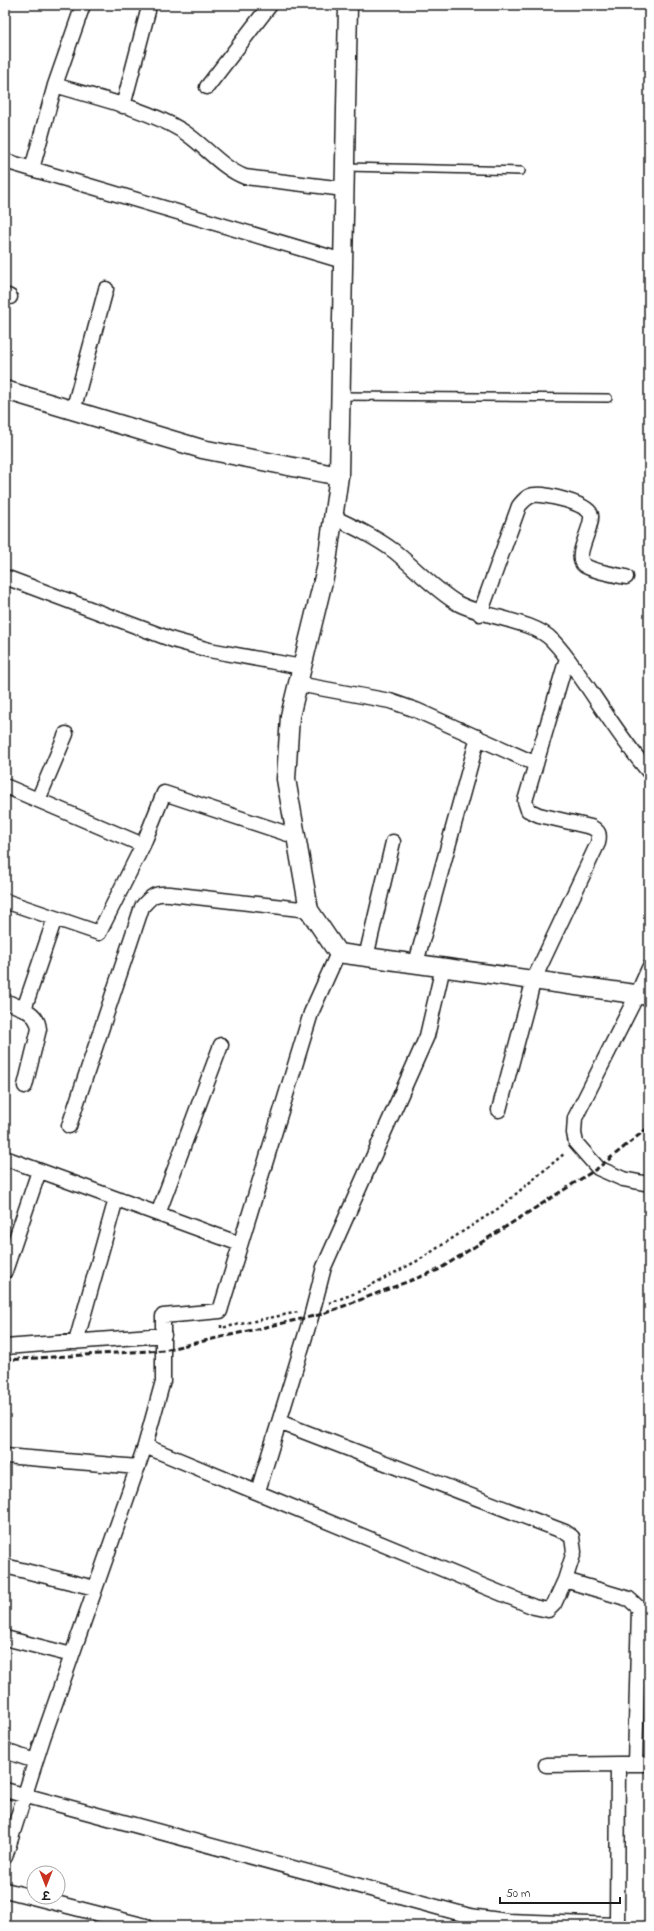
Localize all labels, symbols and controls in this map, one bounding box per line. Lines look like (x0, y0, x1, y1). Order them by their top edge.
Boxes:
north arrow (26, 1865, 66, 1905)
scale bar (500, 1879, 620, 1905)
text: 50 m (506, 1885, 530, 1903)
text: उ (41, 1886, 51, 1902)

